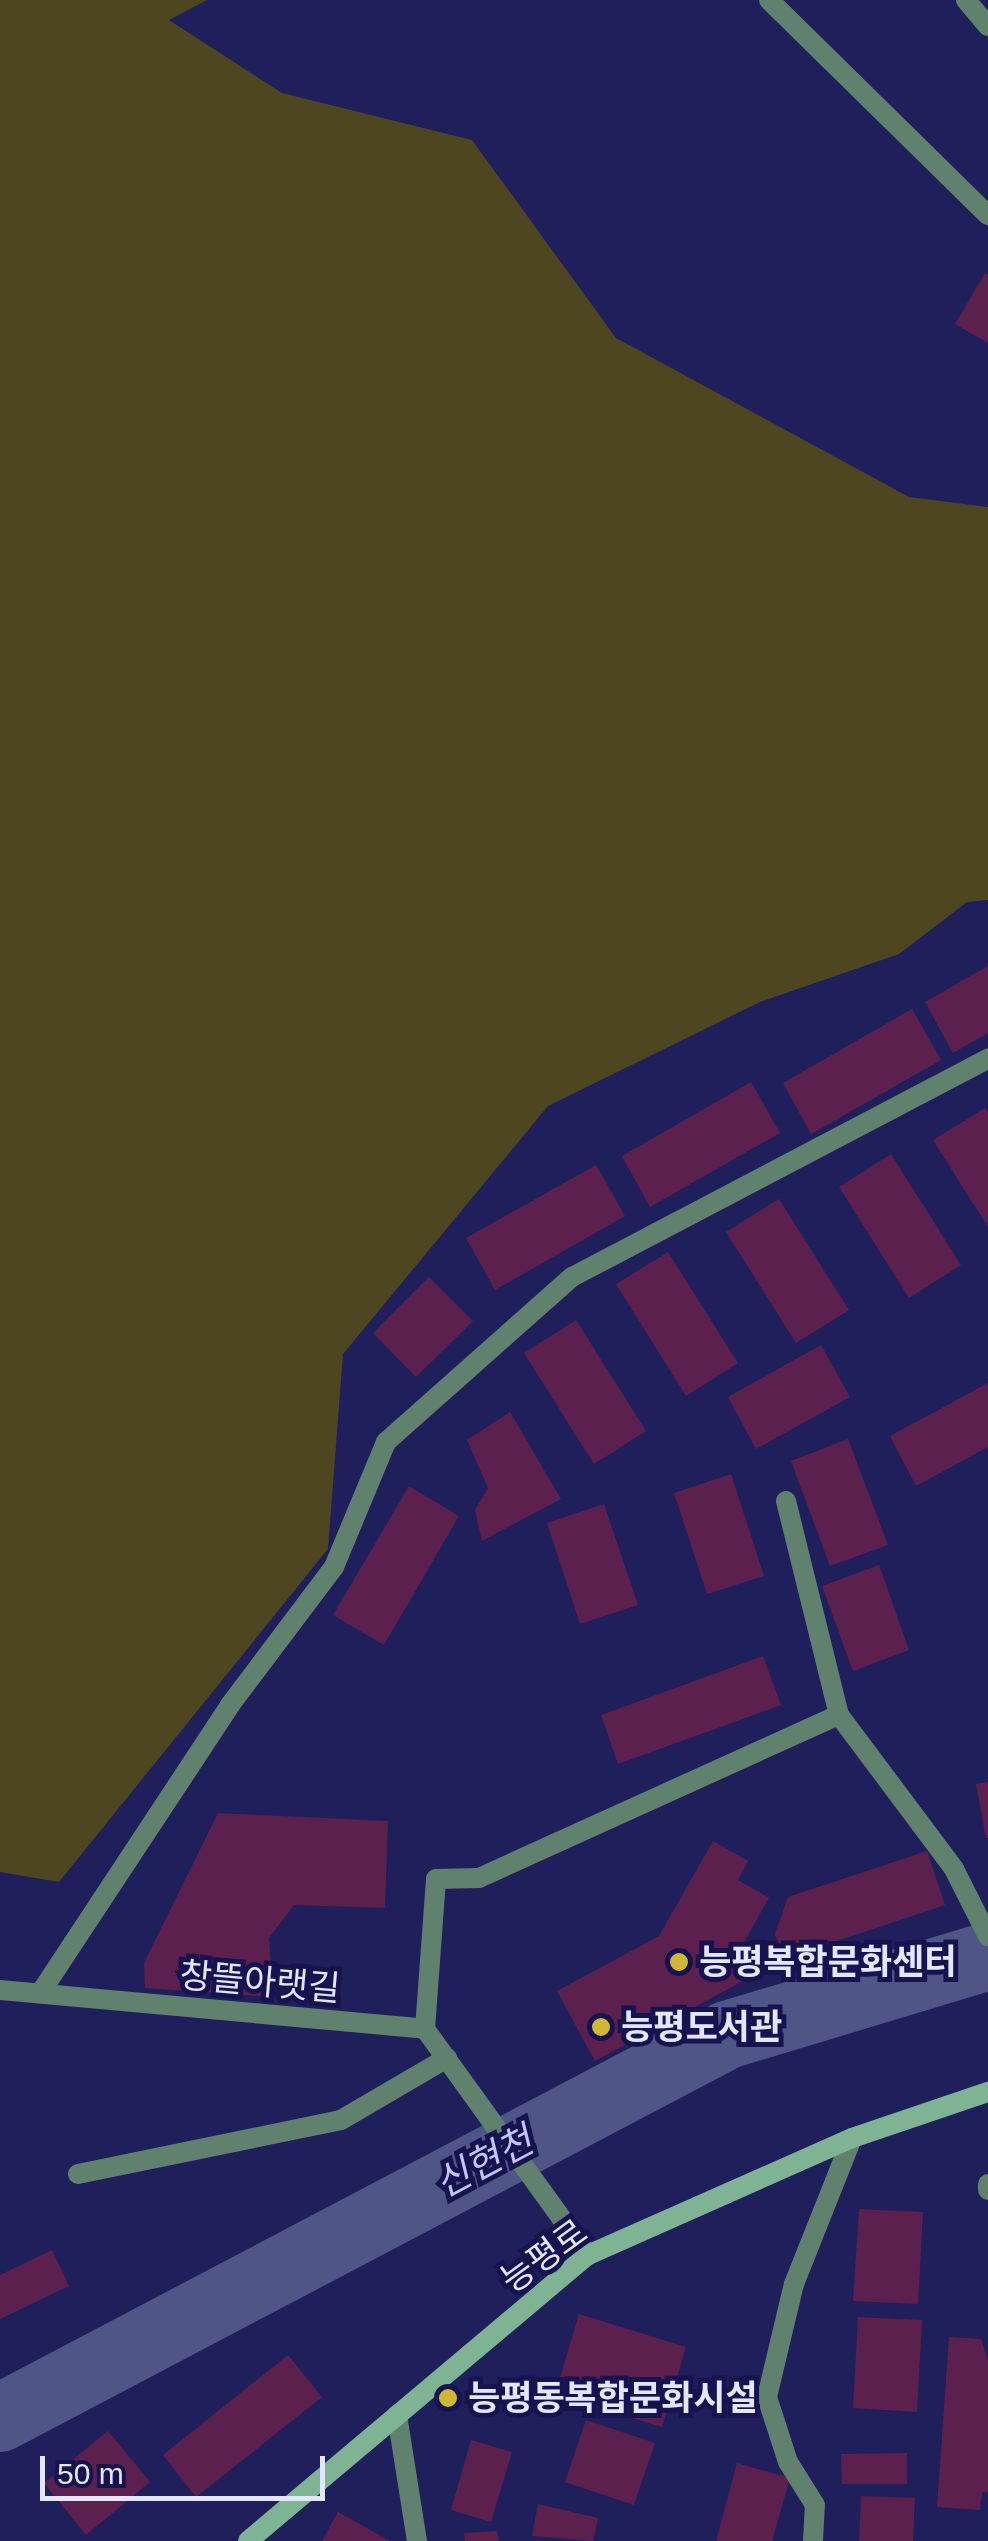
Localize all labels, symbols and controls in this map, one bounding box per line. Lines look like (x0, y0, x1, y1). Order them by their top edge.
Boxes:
place label: 능평복합문화센터 (699, 1941, 957, 1983)
marker: 능평복합문화센터 (668, 1951, 690, 1973)
street label: 창뜰아랫길 (178, 1954, 342, 2010)
place label: 능평도서관 (621, 2006, 782, 2048)
marker: 능평도서관 (590, 2016, 612, 2038)
water label: 신현천 (427, 2118, 541, 2208)
street label: 능평로 (493, 2211, 595, 2301)
place label: 능평동복합문화시설 (468, 2377, 758, 2419)
marker: 능평동복합문화시설 (437, 2387, 459, 2409)
scale bar (45, 2436, 330, 2498)
text: 50 m (57, 2457, 124, 2490)

